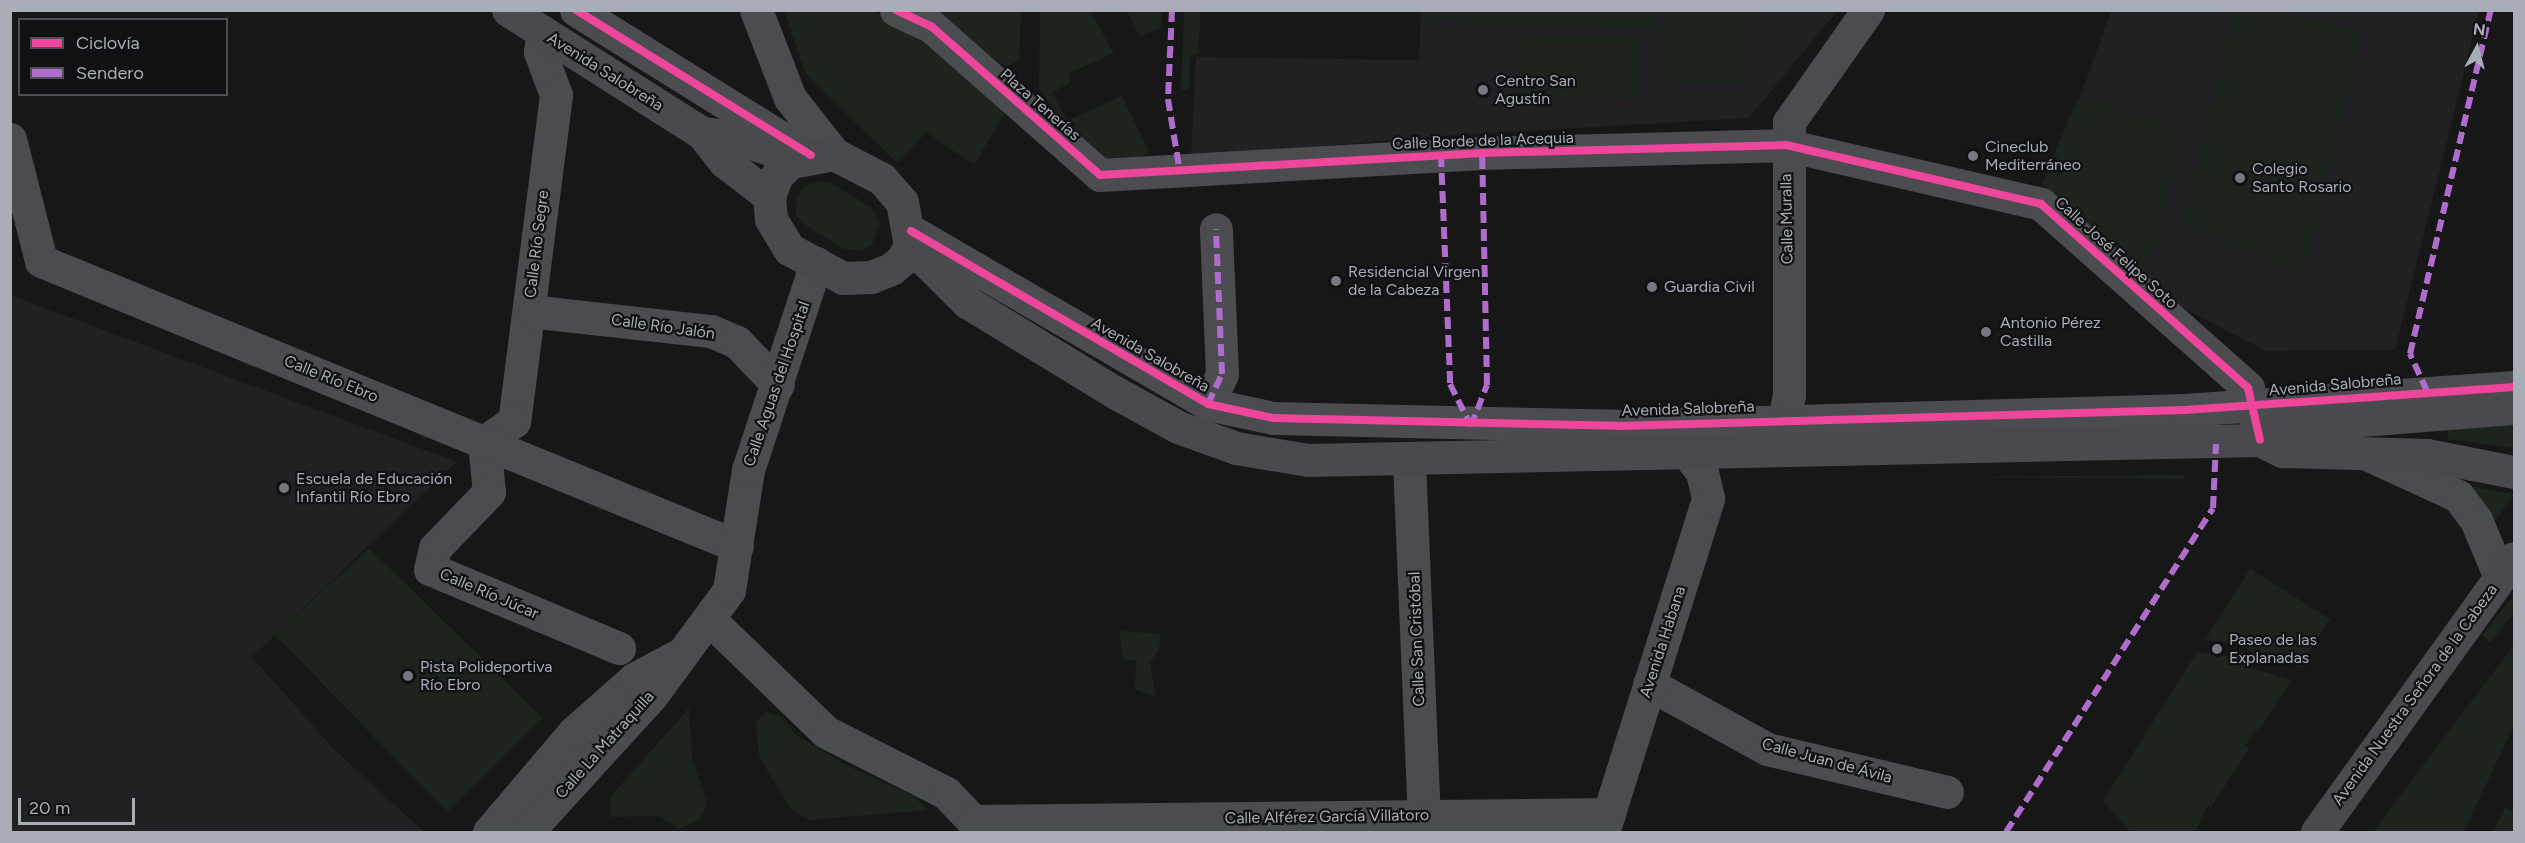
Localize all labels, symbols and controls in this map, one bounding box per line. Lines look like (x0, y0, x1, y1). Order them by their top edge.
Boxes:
legend (18, 18, 228, 96)
north arrow (2447, 18, 2507, 78)
text: N (2472, 19, 2487, 40)
street label: Avenida Salobreña (544, 29, 666, 115)
text: Ciclovía (76, 32, 140, 54)
text: Sendero (76, 62, 144, 84)
street label: Plaza Tenerías (996, 65, 1084, 145)
place label: Centro San Agustín (1495, 71, 1576, 109)
marker: Centro San Agustín (1476, 83, 1490, 97)
street label: Calle Borde de la Acequia (1392, 128, 1574, 154)
place label: Cineclub Mediterráneo (1985, 137, 2081, 175)
marker: Cineclub Mediterráneo (1966, 149, 1980, 163)
place label: Colegio Santo Rosario (2252, 159, 2351, 197)
marker: Colegio Santo Rosario (2233, 171, 2247, 185)
street label: Calle Muralla (1777, 174, 1797, 264)
street label: Calle Río Segre (521, 189, 553, 299)
street label: Calle José Felipe Soto (2051, 193, 2181, 313)
place label: Residencial Virgen de la Cabeza (1348, 262, 1480, 300)
marker: Residencial Virgen de la Cabeza (1329, 274, 1343, 288)
place label: Guardia Civil (1664, 277, 1755, 297)
marker: Guardia Civil (1645, 280, 1659, 294)
street label: Calle Aguas del Hospital (740, 299, 814, 469)
street label: Calle Río Jalón (610, 310, 716, 344)
street label: Avenida Salobreña (1088, 313, 1212, 397)
place label: Antonio Pérez Castilla (2000, 313, 2101, 351)
marker: Antonio Pérez Castilla (1977, 323, 1995, 341)
street label: Calle Río Ebro (281, 351, 381, 407)
street label: Avenida Salobreña (2268, 370, 2402, 400)
street label: Avenida Salobreña (1621, 397, 1755, 421)
place label: Escuela de Educación Infantil Río Ebro (296, 469, 452, 507)
marker: Escuela de Educación Infantil Río Ebro (277, 481, 291, 495)
street label: Calle Río Júcar (437, 564, 541, 624)
street label: Calle San Cristóbal (1405, 571, 1429, 707)
street label: Avenida Nuestra Señora de la Cabeza (2328, 581, 2502, 809)
street label: Avenida Habana (1636, 584, 1690, 700)
place label: Paseo de las Explanadas (2229, 630, 2317, 668)
marker: Paseo de las Explanadas (2210, 642, 2224, 656)
place label: Pista Polideportiva Río Ebro (420, 657, 552, 695)
marker: Pista Polideportiva Río Ebro (401, 669, 415, 683)
street label: Calle La Matraquilla (552, 687, 658, 803)
street label: Calle Juan de Ávila (1760, 734, 1894, 788)
scale bar (21, 786, 138, 824)
text: 20 m (29, 797, 70, 819)
street label: Calle Alférez García Villatoro (1225, 806, 1429, 828)

